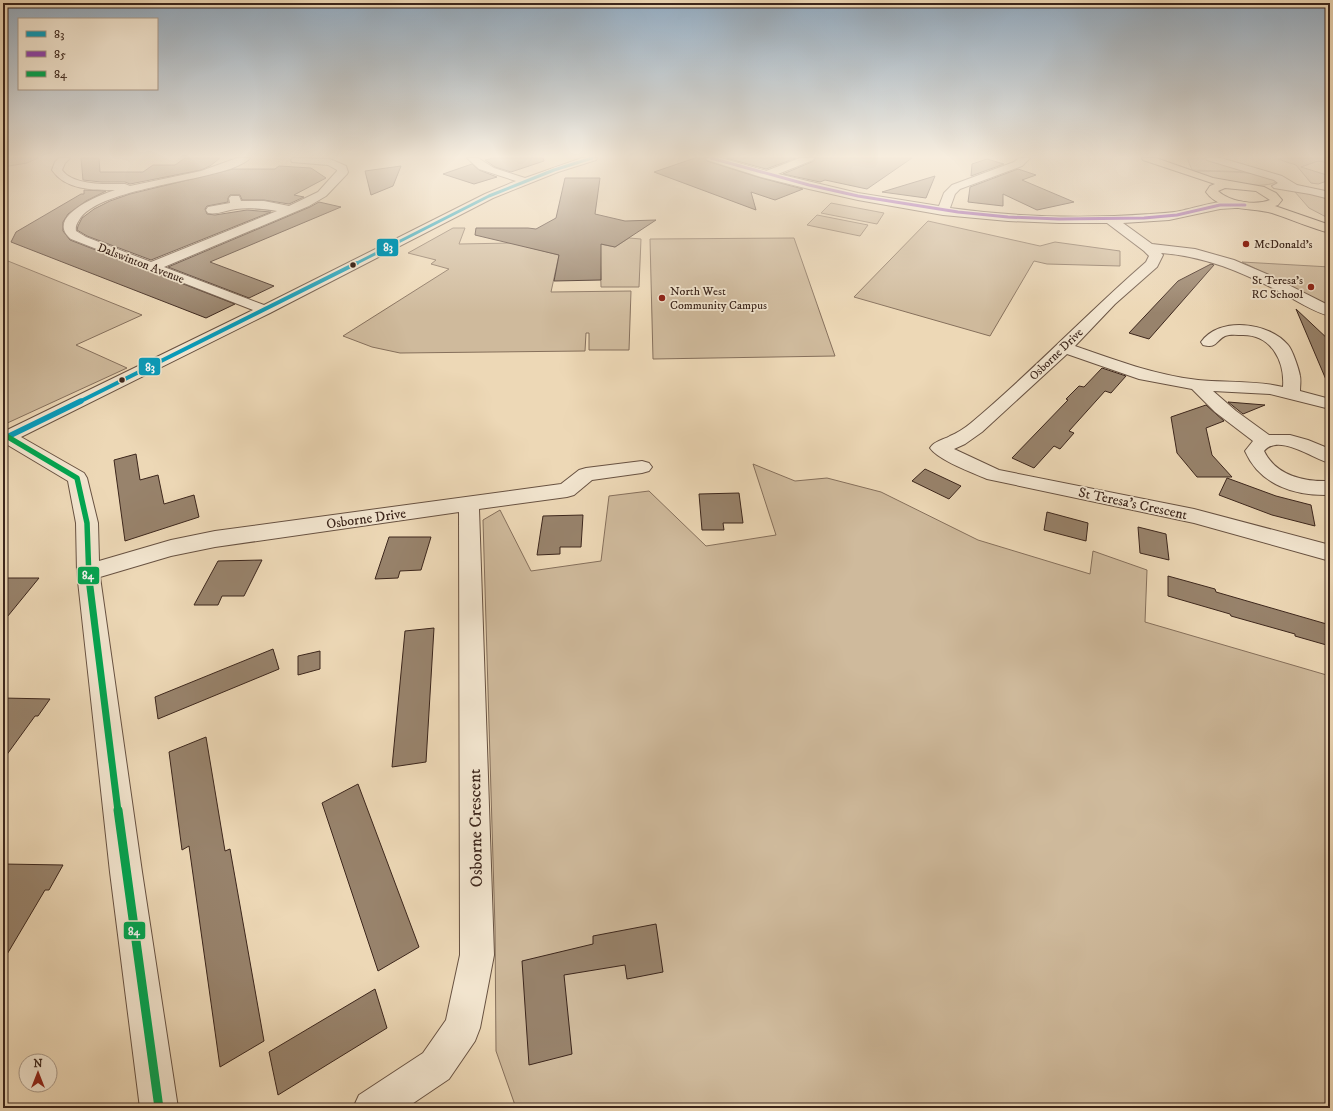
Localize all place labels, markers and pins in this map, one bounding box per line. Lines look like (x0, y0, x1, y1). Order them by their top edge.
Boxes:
place label: McDonald's (1254, 237, 1313, 252)
marker: McDonald's (1241, 239, 1251, 249)
unlabelled marker (348, 260, 358, 270)
place label: St Teresa's RC School (1252, 273, 1303, 302)
marker: St Teresa's RC School (1306, 282, 1316, 292)
place label: North West Community Campus (670, 284, 767, 313)
marker: North West Community Campus (657, 293, 667, 303)
unlabelled marker (117, 375, 127, 385)

